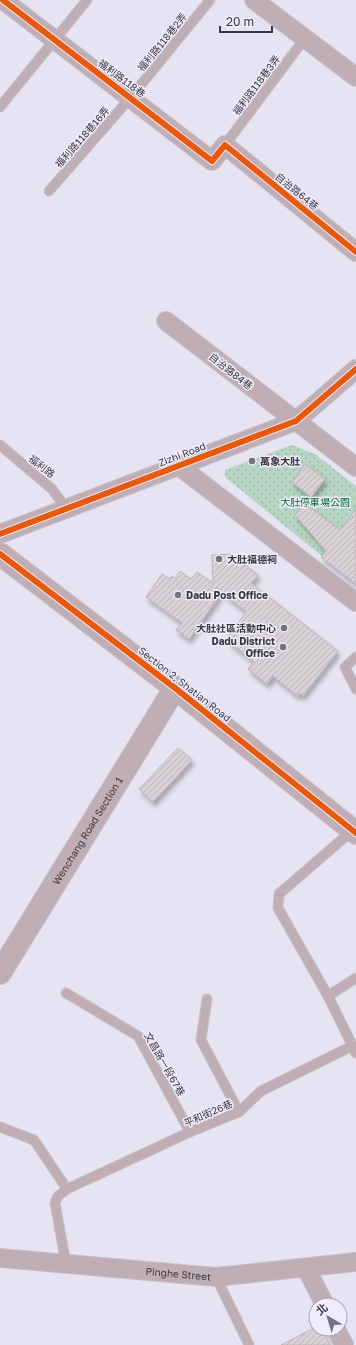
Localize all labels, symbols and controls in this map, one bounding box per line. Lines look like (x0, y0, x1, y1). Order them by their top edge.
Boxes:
scale bar (220, 8, 272, 34)
street label: 福利路118巷2弄 (135, 10, 189, 74)
text: 20 m (226, 14, 254, 29)
street label: 福利路118巷3弄 (230, 53, 282, 117)
street label: 福利路118巷 (96, 56, 148, 100)
street label: 福利路118巷16弄 (52, 104, 112, 170)
street label: 自治路64巷 (273, 170, 321, 212)
street label: 自治路84巷 (207, 350, 255, 392)
street label: Zizhi Road (157, 440, 207, 468)
street label: 福利路 (26, 452, 58, 480)
place label: 萬象大肚 (260, 455, 300, 467)
marker: 萬象大肚 (247, 456, 257, 466)
park label: 大肚停車場公園 (280, 496, 350, 508)
place label: 大肚福德祠 (227, 553, 277, 565)
marker: 大肚福德祠 (214, 554, 224, 564)
place label: Dadu Post Office (186, 589, 268, 601)
marker: Dadu Post Office (173, 590, 183, 600)
place label: 大肚社區活動中心 (196, 622, 276, 634)
marker: 大肚社區活動中心 (279, 623, 289, 633)
place label: Dadu District Office (212, 635, 275, 659)
marker: Dadu District Office (278, 642, 288, 652)
street label: Section 2, Shatian Road (136, 644, 234, 724)
street label: Wenchang Road Section 1 (50, 775, 125, 887)
street label: 文昌路一段67巷 (142, 1030, 188, 1098)
street label: 平和街26巷 (182, 1097, 234, 1129)
street label: Pinghe Street (145, 1265, 212, 1283)
north arrow (308, 1297, 348, 1337)
text: 北 (313, 1300, 330, 1317)

